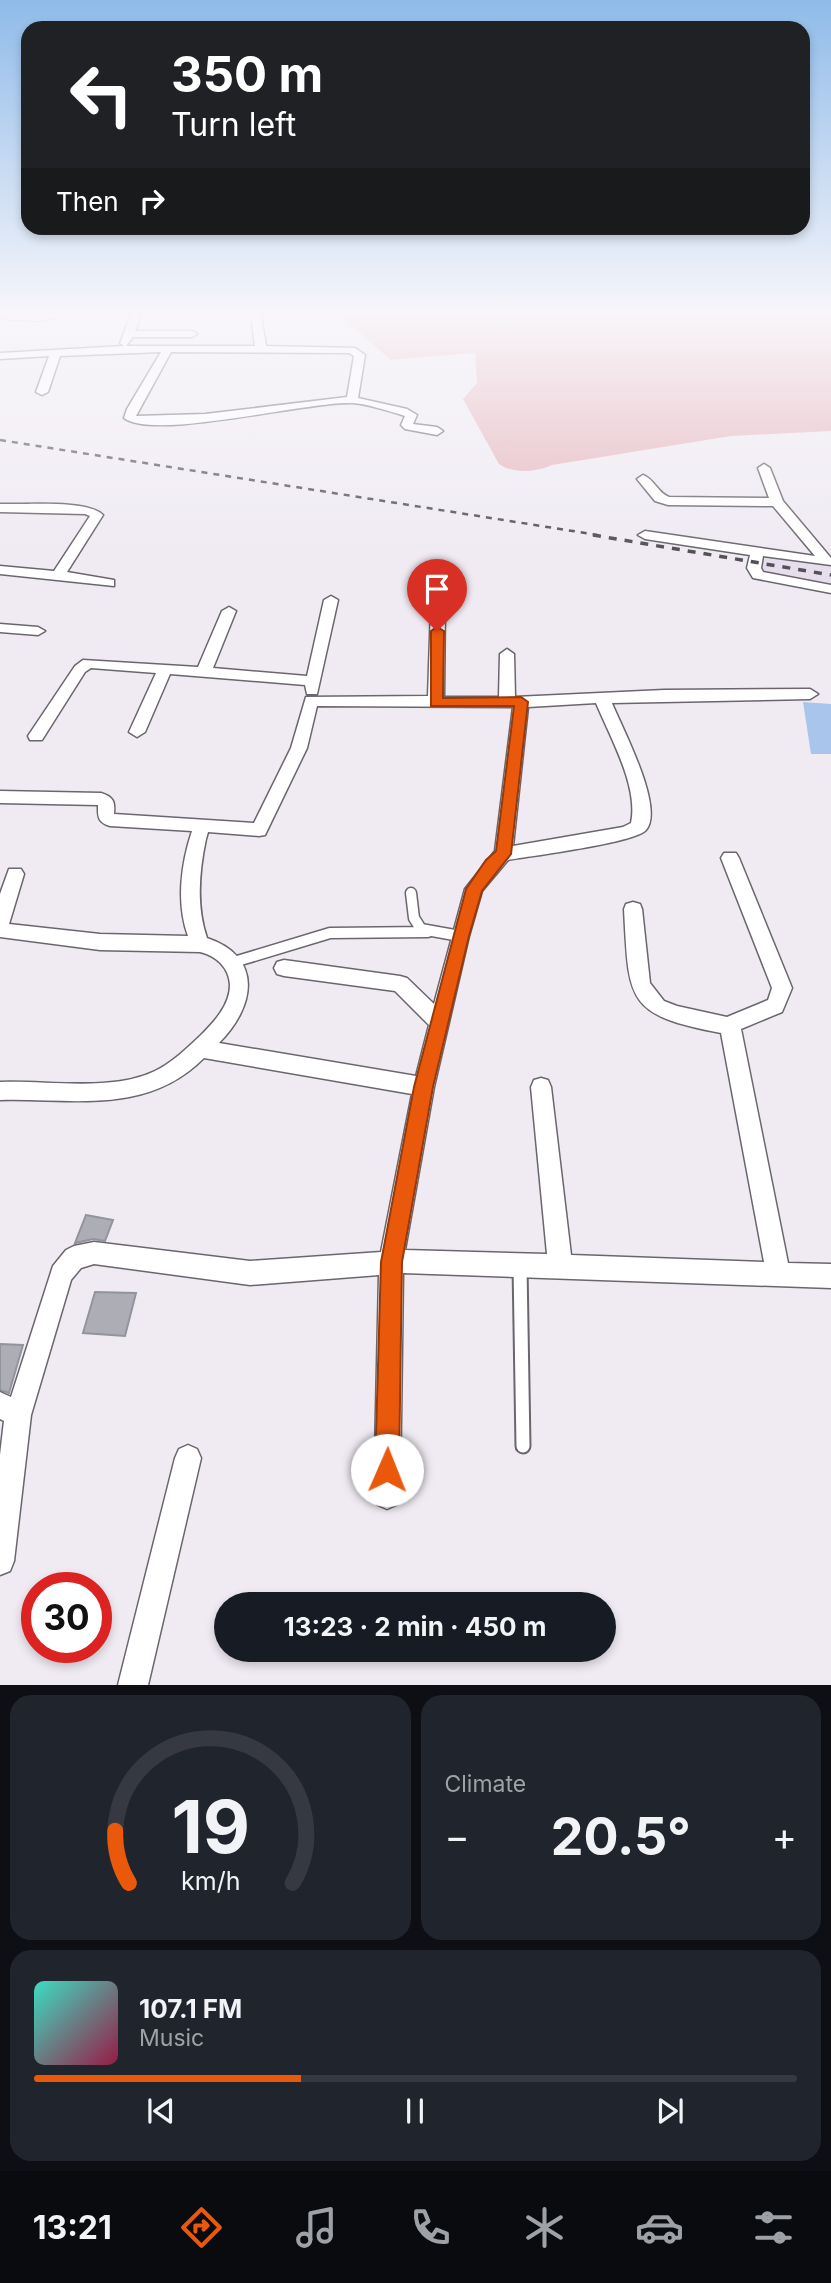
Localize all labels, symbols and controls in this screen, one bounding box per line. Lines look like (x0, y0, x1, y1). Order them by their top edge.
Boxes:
text: 350 m (171, 45, 323, 104)
icon: left (56, 49, 147, 140)
text: Turn left (171, 105, 296, 144)
icon: right (133, 182, 171, 220)
text: Then (56, 186, 119, 217)
pin (407, 559, 467, 631)
icon: arrive (418, 570, 456, 608)
position arrow (350, 1433, 424, 1507)
speed limit sign: 30 (21, 1572, 112, 1663)
text: 13:23 · 2 min · 450 m (284, 1611, 546, 1642)
text: Climate (445, 1770, 526, 1798)
text: 19 (171, 1783, 250, 1872)
text: 20.5° (551, 1805, 691, 1868)
text: − (445, 1813, 470, 1859)
text: + (772, 1813, 797, 1859)
text: km/h (181, 1866, 240, 1896)
text: 107.1 FM (139, 1993, 242, 2024)
text: Music (139, 2024, 204, 2052)
icon: previous (142, 2092, 180, 2130)
icon: pause (396, 2092, 434, 2130)
icon: next (651, 2092, 689, 2130)
icon: directions (177, 2203, 226, 2252)
icon: music (292, 2203, 341, 2252)
icon: phone (406, 2203, 455, 2252)
icon: climate (520, 2203, 569, 2252)
icon: car (635, 2203, 684, 2252)
icon: filters (749, 2203, 798, 2252)
text: 13:21 (33, 2208, 112, 2247)

